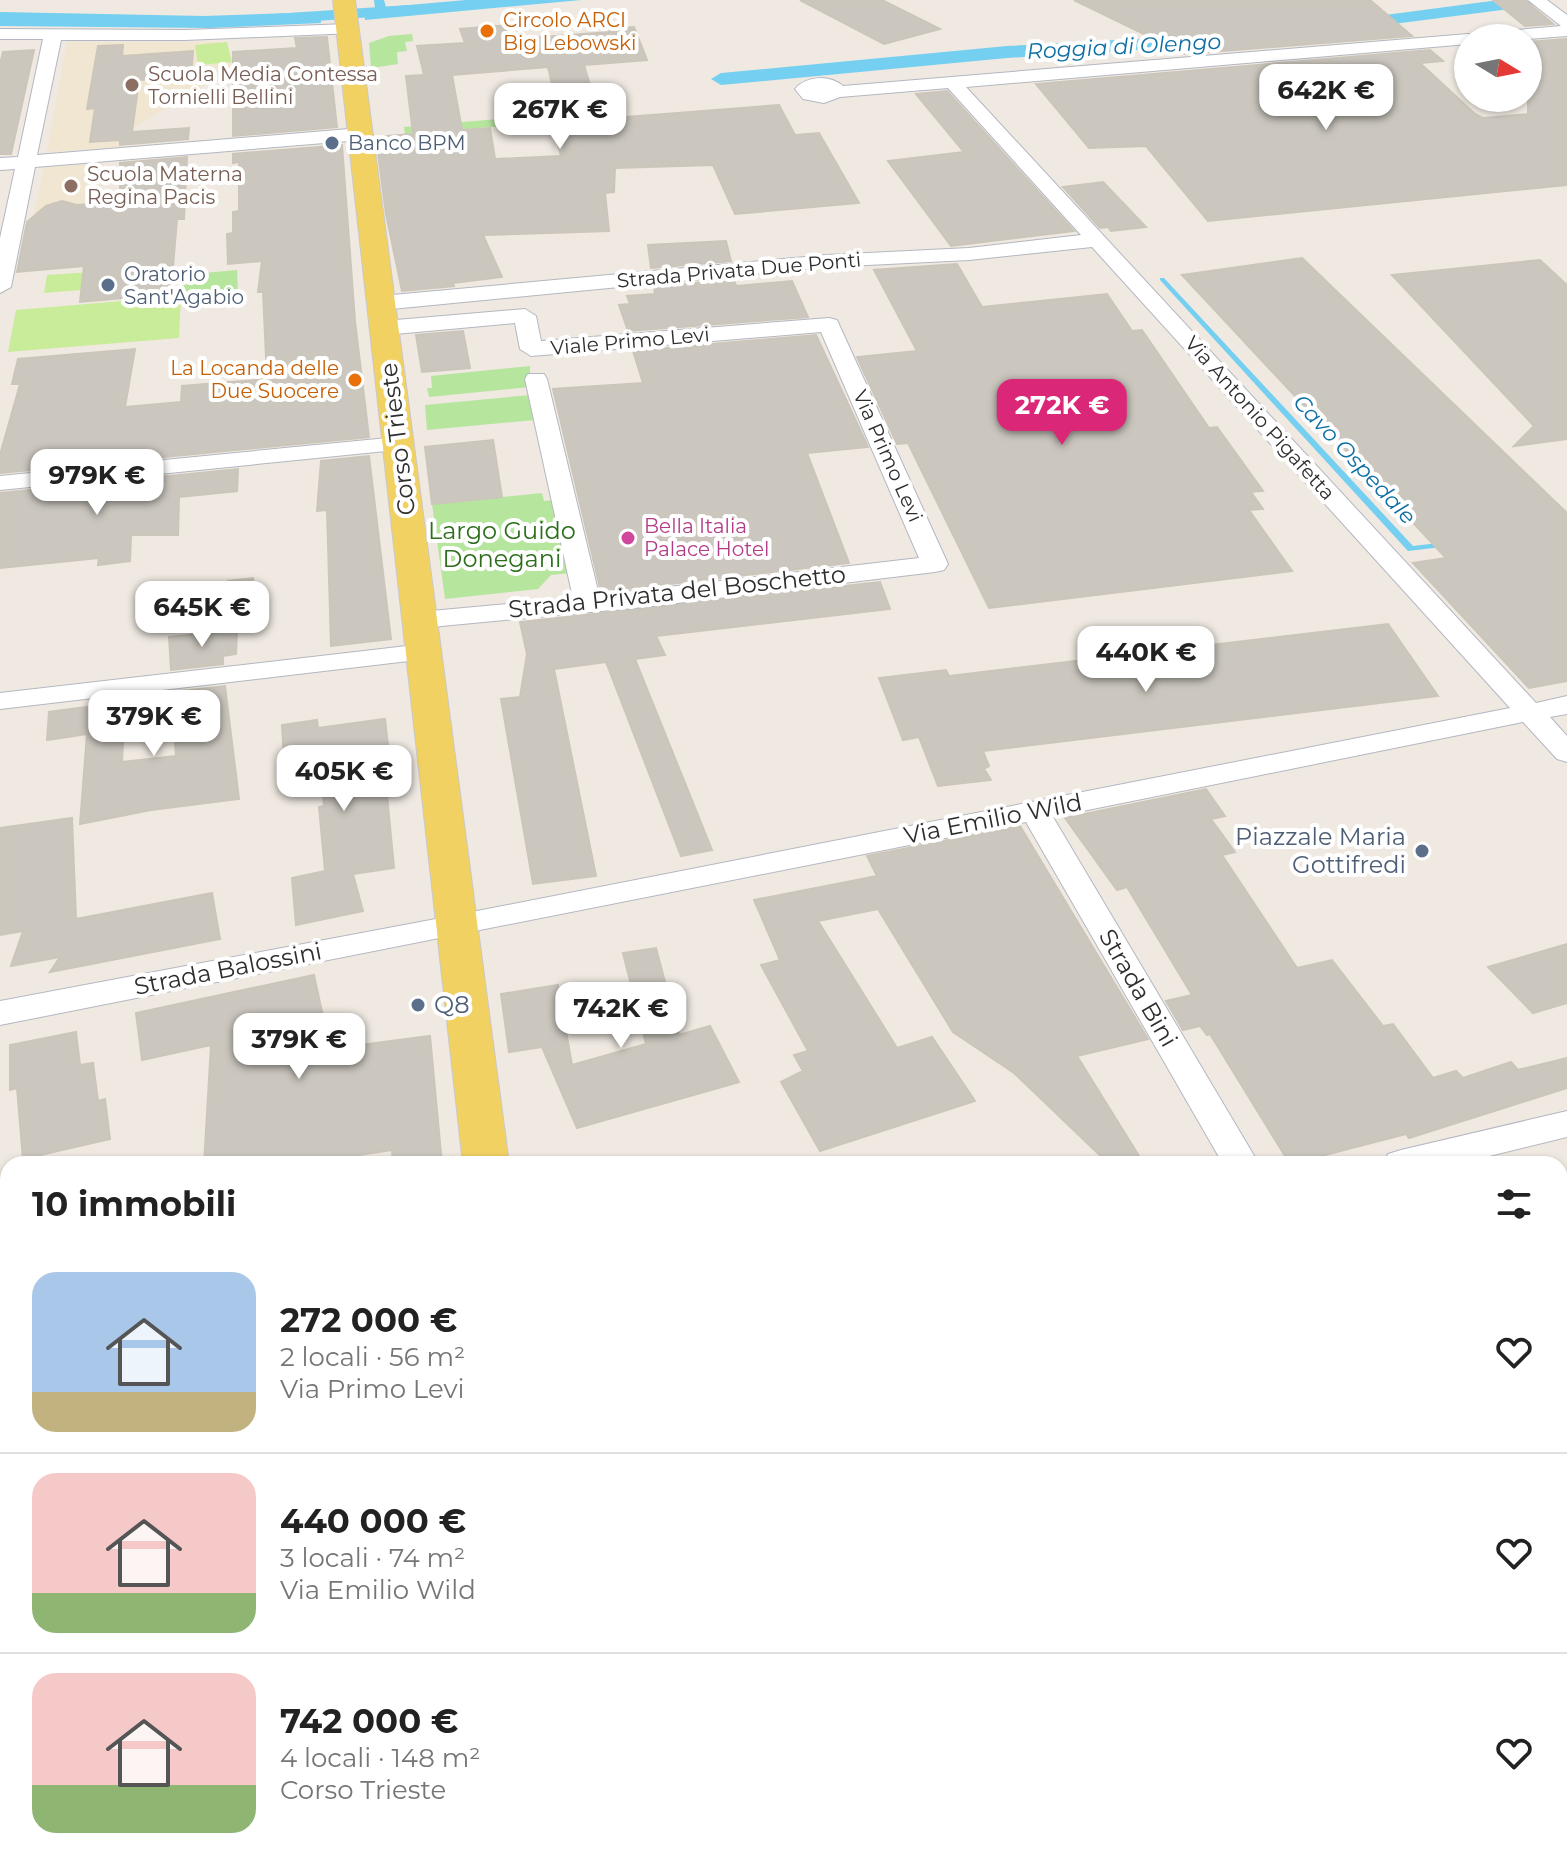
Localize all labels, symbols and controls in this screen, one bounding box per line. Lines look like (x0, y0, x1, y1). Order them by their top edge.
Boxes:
place label: Circolo ARCI Big Lebowski (503, 8, 636, 55)
marker: Circolo ARCI Big Lebowski (478, 22, 496, 40)
north arrow (1454, 24, 1542, 112)
map controls (1454, 24, 1542, 112)
water label: Roggia di Olengo (1026, 28, 1222, 65)
place label: Scuola Media Contessa Tornielli Bellini (148, 62, 378, 109)
pin: 642K € (1261, 64, 1391, 132)
text: 642K € (1277, 74, 1375, 106)
marker: Scuola Media Contessa Tornielli Bellini (123, 76, 141, 94)
pin: 267K € (495, 83, 625, 151)
text: 267K € (512, 93, 608, 125)
place label: Banco BPM (348, 131, 466, 155)
marker: Banco BPM (323, 134, 341, 152)
place label: Scuola Materna Regina Pacis (87, 162, 243, 209)
marker: Scuola Materna Regina Pacis (62, 177, 80, 195)
street label: Strada Privata Due Ponti (616, 247, 862, 293)
place label: Oratorio Sant'Agabio (124, 262, 244, 309)
marker: Oratorio Sant'Agabio (99, 276, 117, 294)
street label: Viale Primo Levi (550, 322, 710, 360)
street label: Via Antonio Pigafetta (1180, 331, 1340, 505)
place label: La Locanda delle Due Suocere (170, 356, 339, 403)
street label: Corso Trieste (374, 361, 421, 517)
marker: La Locanda delle Due Suocere (346, 371, 364, 389)
pin: 272K € (997, 379, 1127, 447)
street label: Via Primo Levi (848, 386, 928, 526)
text: 272K € (1015, 389, 1109, 421)
water label: Cavo Ospedale (1288, 389, 1422, 530)
pin: 979K € (32, 449, 162, 517)
text: 979K € (49, 459, 145, 491)
place label: Bella Italia Palace Hotel (644, 514, 769, 561)
park label: Largo Guido Donegani (428, 516, 576, 573)
marker: Bella Italia Palace Hotel (619, 529, 637, 547)
street label: Strada Privata del Boschetto (507, 559, 847, 624)
pin: 645K € (137, 581, 267, 649)
text: 645K € (153, 591, 251, 623)
pin: 440K € (1081, 626, 1211, 694)
text: 440K € (1095, 636, 1197, 668)
pin: 379K € (89, 690, 219, 758)
text: 379K € (106, 700, 202, 732)
pin: 405K € (279, 745, 409, 813)
text: 405K € (295, 755, 393, 787)
street label: Via Emilio Wild (901, 787, 1084, 850)
place label: Piazzale Maria Gottifredi (1235, 822, 1406, 879)
marker: Piazzale Maria Gottifredi (1413, 842, 1431, 860)
street label: Strada Bini (1093, 924, 1184, 1052)
street label: Strada Balossini (132, 936, 324, 1001)
pin: 742K € (556, 982, 686, 1050)
place label: Q8 (434, 990, 469, 1019)
text: 742K € (573, 992, 669, 1024)
marker: Q8 (409, 996, 427, 1014)
pin: 379K € (234, 1013, 364, 1081)
text: 379K € (251, 1023, 347, 1055)
icon: filters (1492, 1182, 1536, 1226)
text: 10 immobili (32, 1183, 236, 1225)
text: 272 000 € (280, 1299, 457, 1341)
icon: home (96, 1304, 192, 1400)
icon: heart (1492, 1330, 1536, 1374)
text: 2 locali · 56 m² (280, 1341, 465, 1373)
text: Via Primo Levi (280, 1373, 464, 1405)
text: 440 000 € (280, 1500, 466, 1542)
icon: home (96, 1505, 192, 1601)
icon: heart (1492, 1531, 1536, 1575)
text: 3 locali · 74 m² (280, 1542, 465, 1574)
text: Via Emilio Wild (280, 1574, 476, 1606)
text: 742 000 € (280, 1700, 458, 1742)
icon: home (96, 1705, 192, 1801)
icon: heart (1492, 1731, 1536, 1775)
text: 4 locali · 148 m² (280, 1742, 480, 1774)
text: Corso Trieste (280, 1774, 446, 1806)

